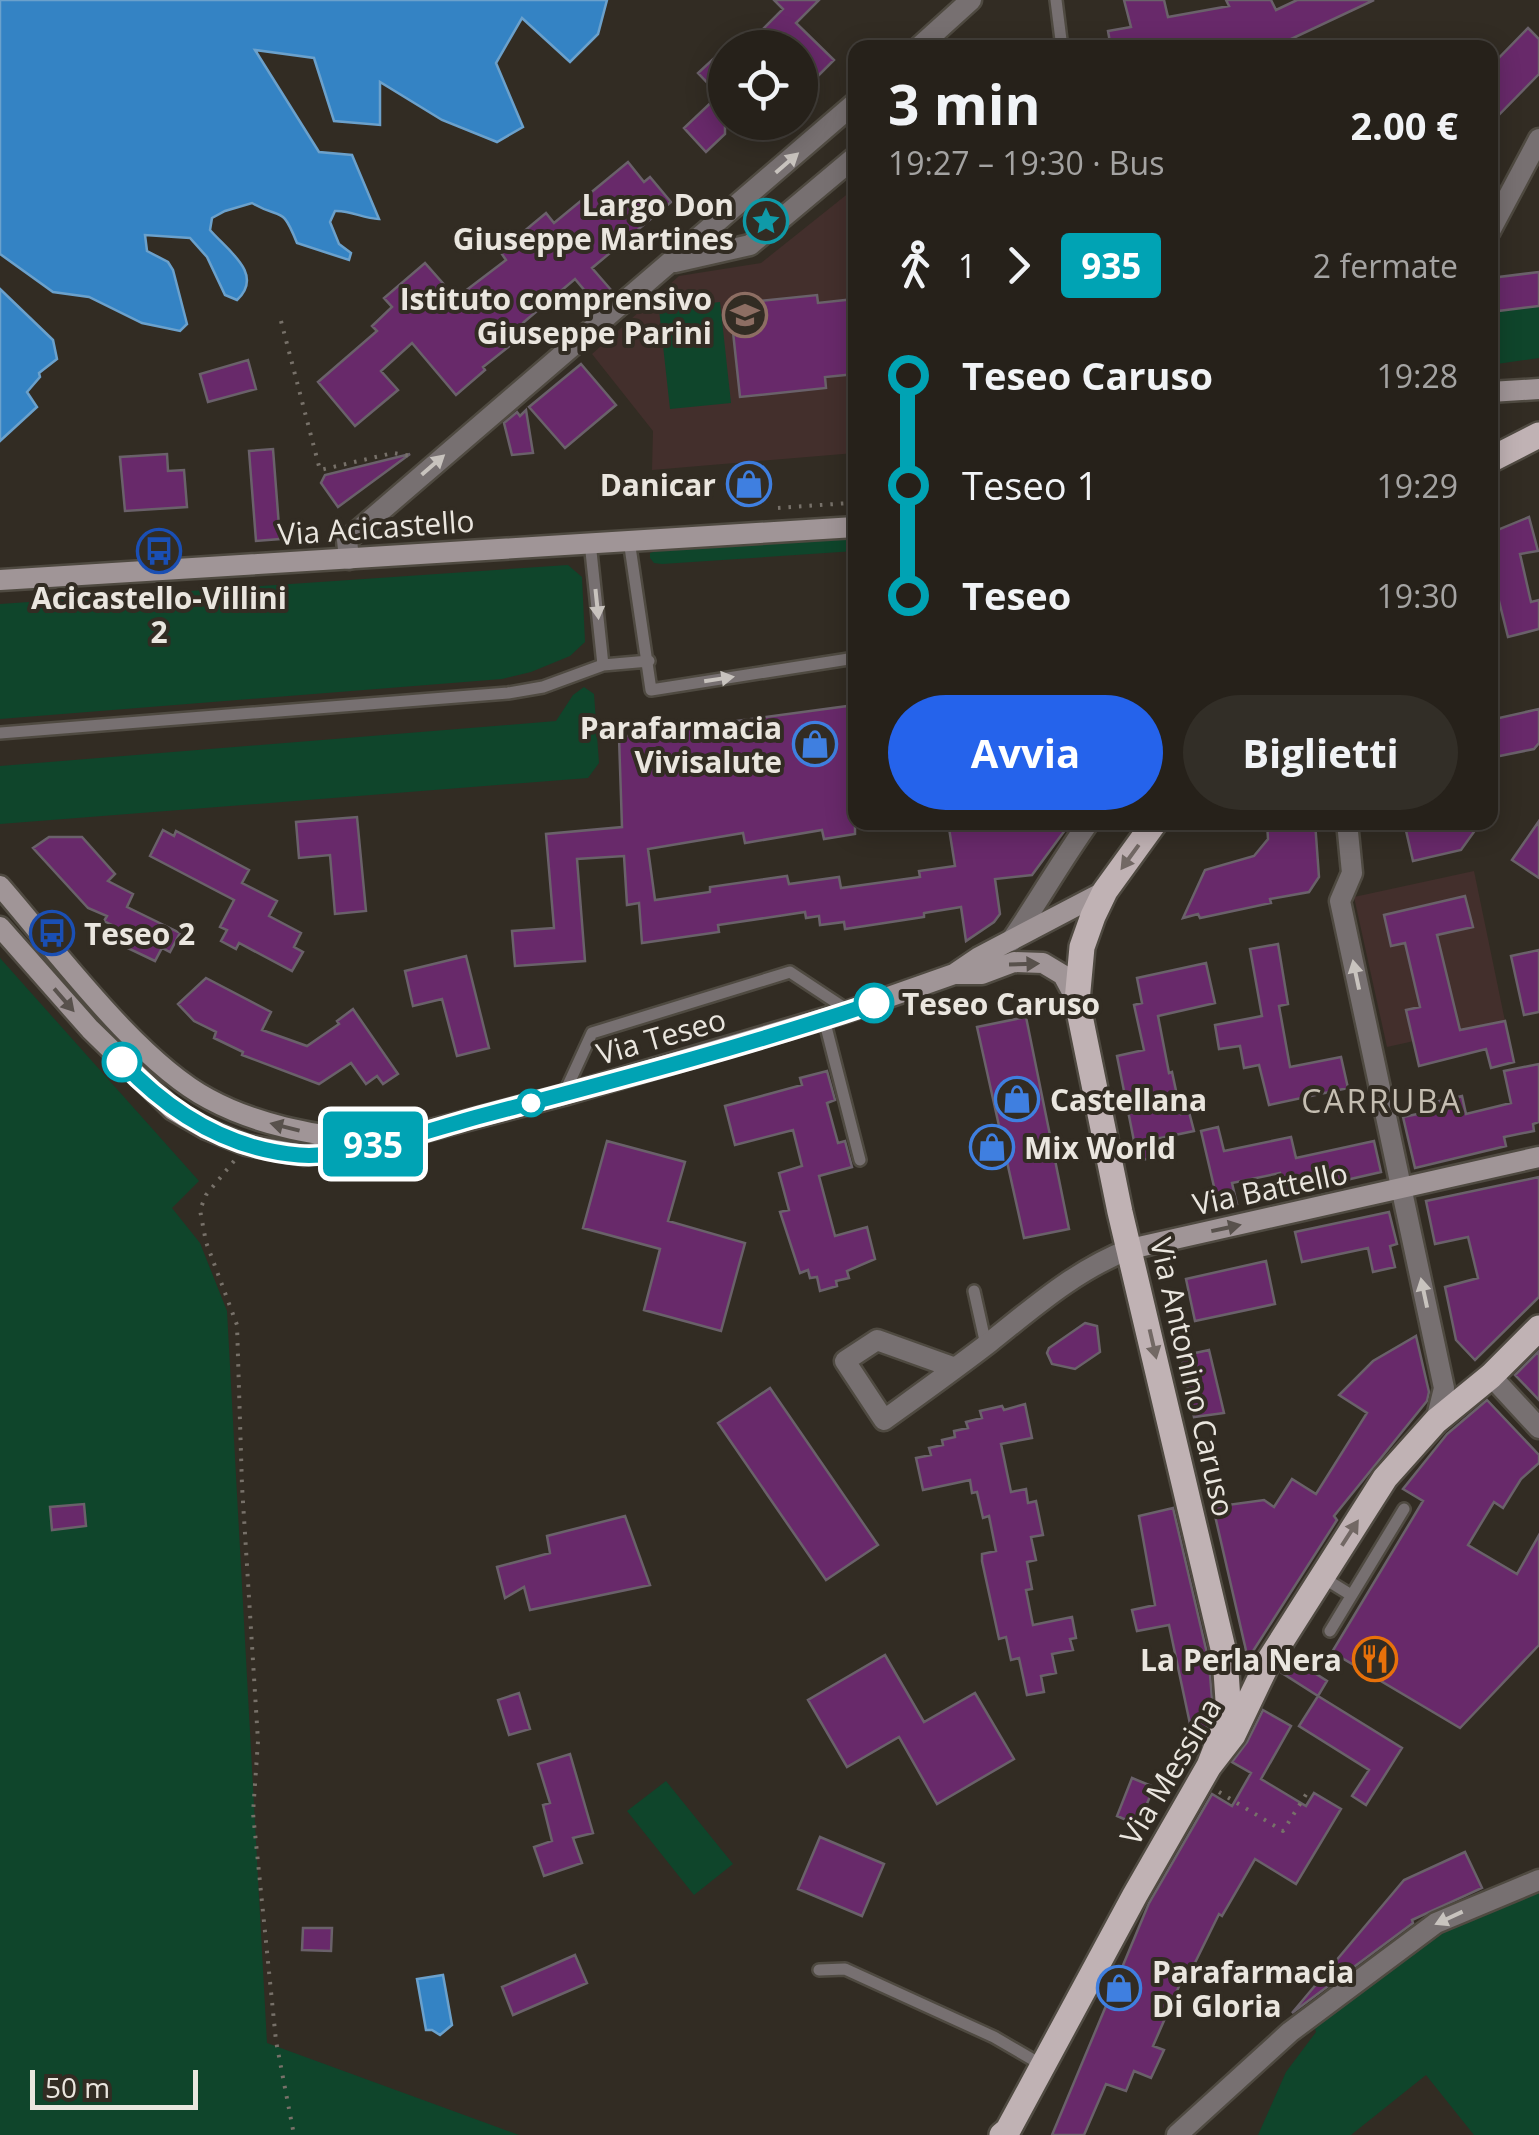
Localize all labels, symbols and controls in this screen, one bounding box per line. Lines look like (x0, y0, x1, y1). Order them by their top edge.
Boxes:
map controls (708, 30, 818, 140)
button: locate (708, 30, 818, 140)
text: 3 min (888, 66, 1041, 141)
text: 2.00 € (1350, 99, 1458, 151)
text: 19:27 – 19:30 · Bus (888, 141, 1164, 184)
one-way arrow (774, 153, 799, 175)
place label: Largo Don Giuseppe Martines (453, 184, 734, 259)
place icon: Largo Don Giuseppe Martines (743, 198, 789, 244)
icon: walk (888, 238, 943, 293)
icon: forward (991, 238, 1046, 293)
text: 935 (1081, 242, 1141, 289)
text: 1 (958, 244, 976, 287)
text: 2 fermate (1313, 244, 1458, 287)
place label: Istituto comprensivo Giuseppe Parini (400, 278, 712, 353)
school or university icon: Istituto comprensivo Giuseppe Parini (722, 292, 768, 338)
text: Teseo Caruso (962, 349, 1213, 401)
text: 19:28 (1376, 354, 1458, 397)
one-way arrow (420, 455, 445, 477)
text: Teseo 1 (962, 459, 1098, 511)
shop icon: Danicar (726, 461, 772, 507)
place label: Danicar (600, 464, 716, 505)
text: 19:29 (1376, 464, 1458, 507)
street label: Via Acicastello (276, 500, 476, 554)
bus stop icon: Acicastello-Villini 2 (136, 528, 182, 574)
text: Teseo (962, 569, 1071, 621)
text: 19:30 (1376, 574, 1458, 617)
place label: Acicastello-Villini 2 (31, 577, 287, 652)
one-way arrow (589, 588, 605, 620)
one-way arrow (704, 671, 736, 686)
button: Avvia (888, 695, 1163, 810)
button: Biglietti (1183, 695, 1458, 810)
place label: Parafarmacia Vivisalute (580, 707, 782, 782)
shop icon: Parafarmacia Vivisalute (792, 721, 838, 767)
one-way arrow (1120, 844, 1140, 870)
bus stop icon: Teseo 2 (29, 910, 75, 956)
place label: Teseo 2 (84, 913, 195, 954)
one-way arrow (1009, 956, 1040, 972)
one-way arrow (1347, 959, 1363, 990)
place label: Teseo Caruso (902, 983, 1100, 1024)
marker: Teseo Caruso (855, 984, 893, 1022)
one-way arrow (53, 987, 75, 1012)
street label: Via Teseo (592, 998, 730, 1074)
unlabelled marker (103, 1043, 141, 1081)
shop icon: Castellana (994, 1076, 1040, 1122)
place label: Castellana (1050, 1079, 1207, 1120)
district label: CARRUBA (1301, 1079, 1463, 1122)
unlabelled marker (518, 1090, 544, 1116)
line badge: 935 (316, 1112, 430, 1176)
one-way arrow (269, 1119, 300, 1135)
text: 935 (343, 1121, 403, 1168)
shop icon: Mix World (969, 1124, 1015, 1170)
place label: Mix World (1024, 1127, 1176, 1168)
street label: Via Battello (1189, 1152, 1351, 1224)
one-way arrow (1210, 1220, 1241, 1235)
street label: Via Antonino Caruso (1141, 1234, 1245, 1520)
one-way arrow (1416, 1277, 1431, 1308)
one-way arrow (1146, 1329, 1161, 1360)
one-way arrow (1340, 1520, 1358, 1547)
restaurant icon: La Perla Nera (1352, 1636, 1398, 1682)
place label: La Perla Nera (1140, 1639, 1342, 1680)
street label: Via Messina (1110, 1690, 1230, 1852)
one-way arrow (1434, 1909, 1463, 1926)
place label: Parafarmacia Di Gloria (1152, 1951, 1354, 2026)
shop icon: Parafarmacia Di Gloria (1096, 1965, 1142, 2011)
scale bar (30, 2065, 198, 2110)
text: 50 m (45, 2068, 110, 2106)

